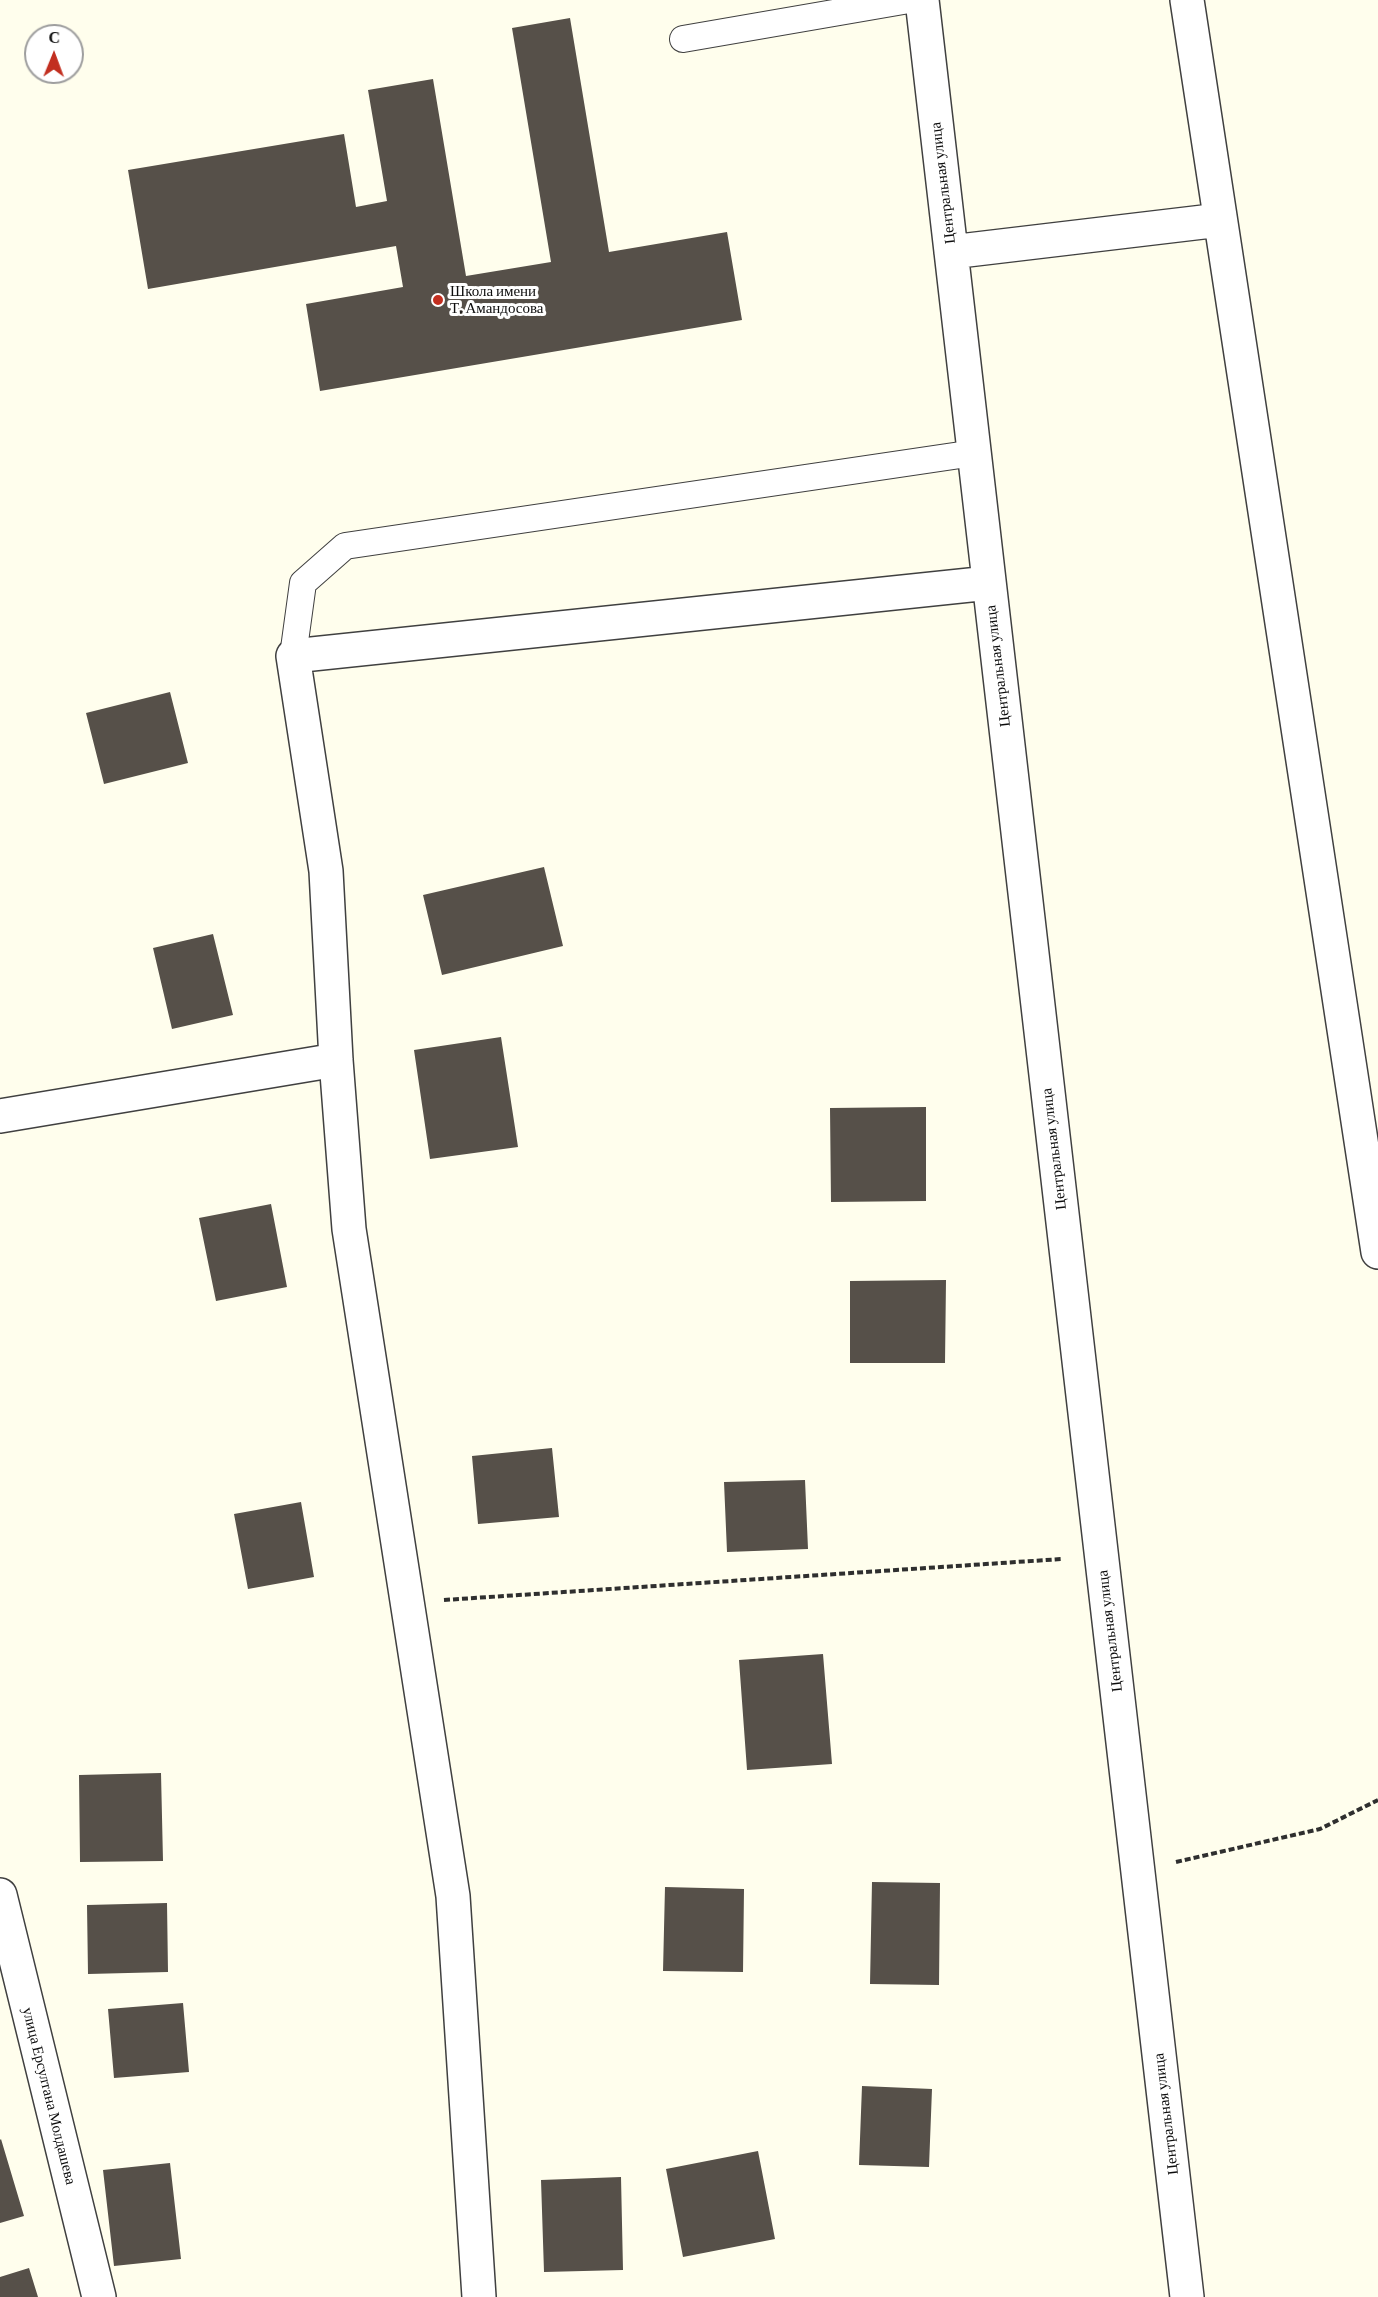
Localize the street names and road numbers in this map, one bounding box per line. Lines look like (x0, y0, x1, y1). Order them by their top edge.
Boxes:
street label: Центральная улица (927, 121, 959, 245)
street label: Центральная улица (982, 604, 1014, 728)
street label: Центральная улица (1038, 1087, 1070, 1211)
street label: Центральная улица (1094, 1569, 1126, 1693)
street label: улица Ерсултана Молдашева (18, 2006, 80, 2186)
street label: Центральная улица (1150, 2052, 1182, 2176)

